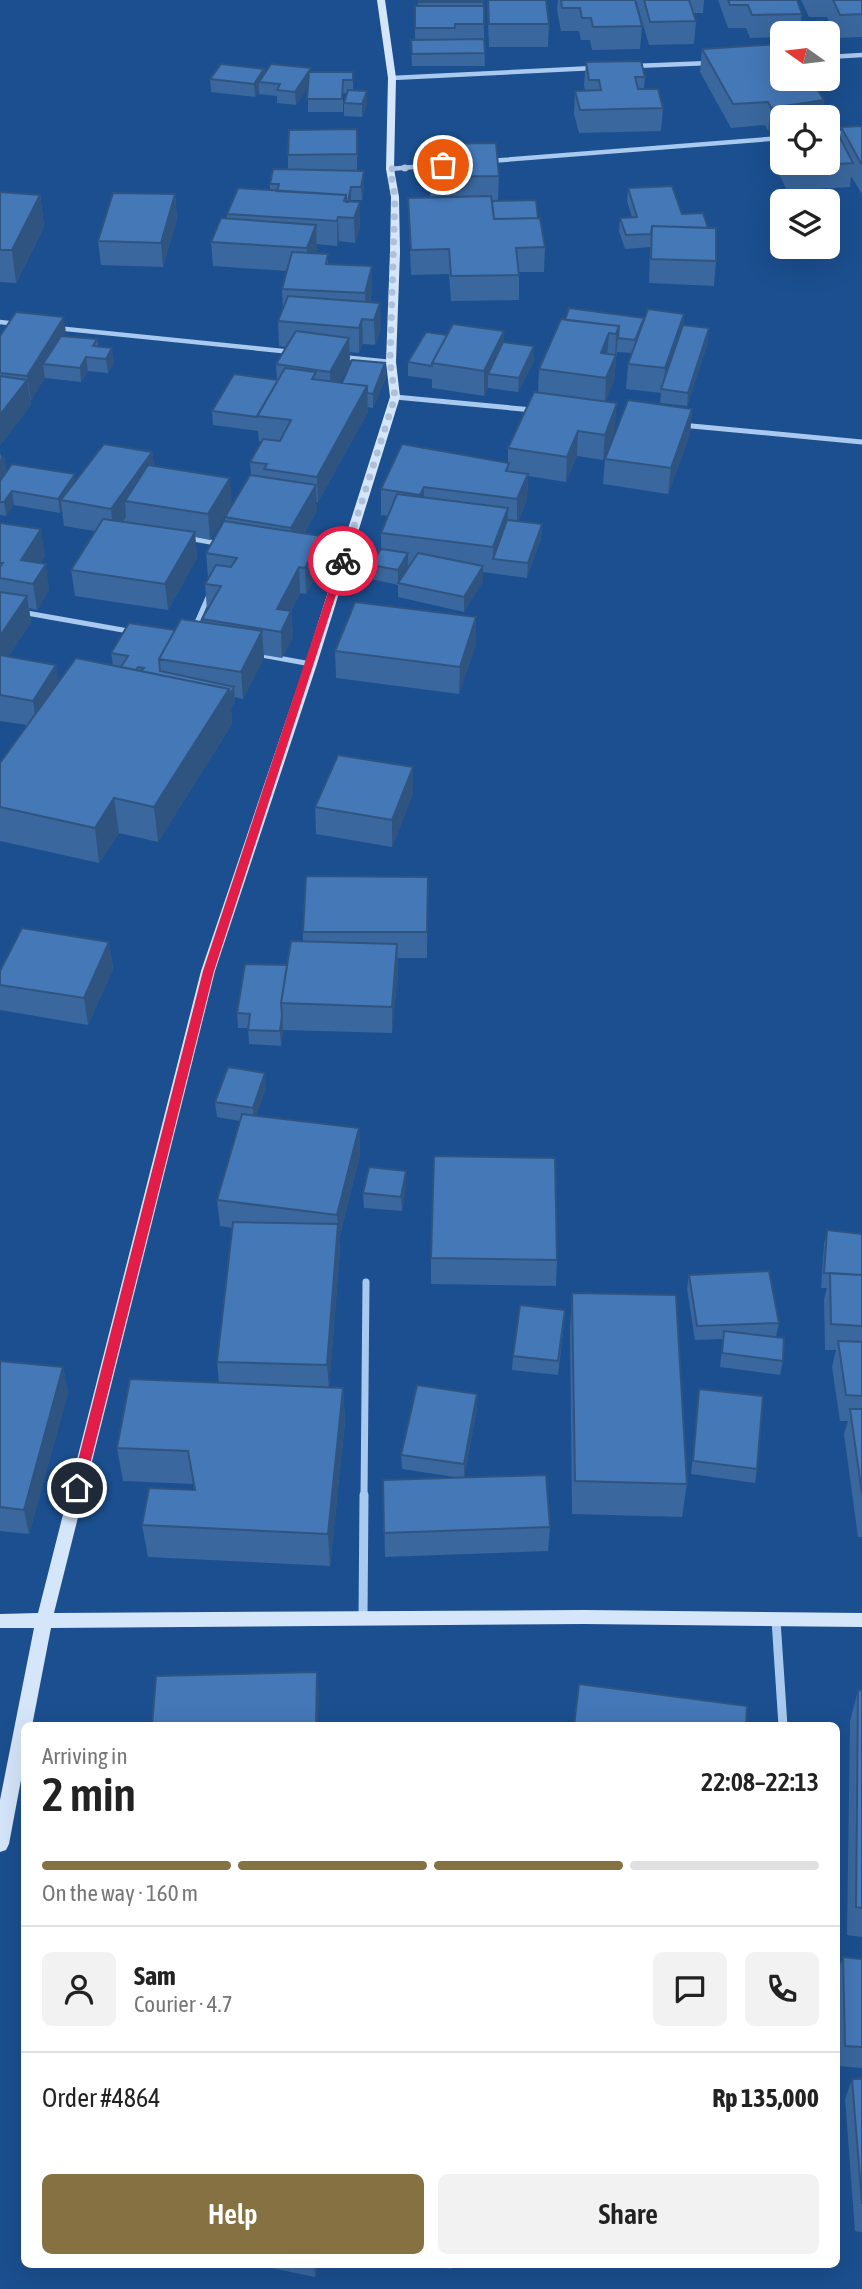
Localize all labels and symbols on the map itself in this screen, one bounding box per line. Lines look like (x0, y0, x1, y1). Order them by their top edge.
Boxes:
north arrow (770, 21, 840, 91)
pin (413, 135, 473, 195)
courier (308, 526, 378, 596)
pin (47, 1458, 107, 1518)

